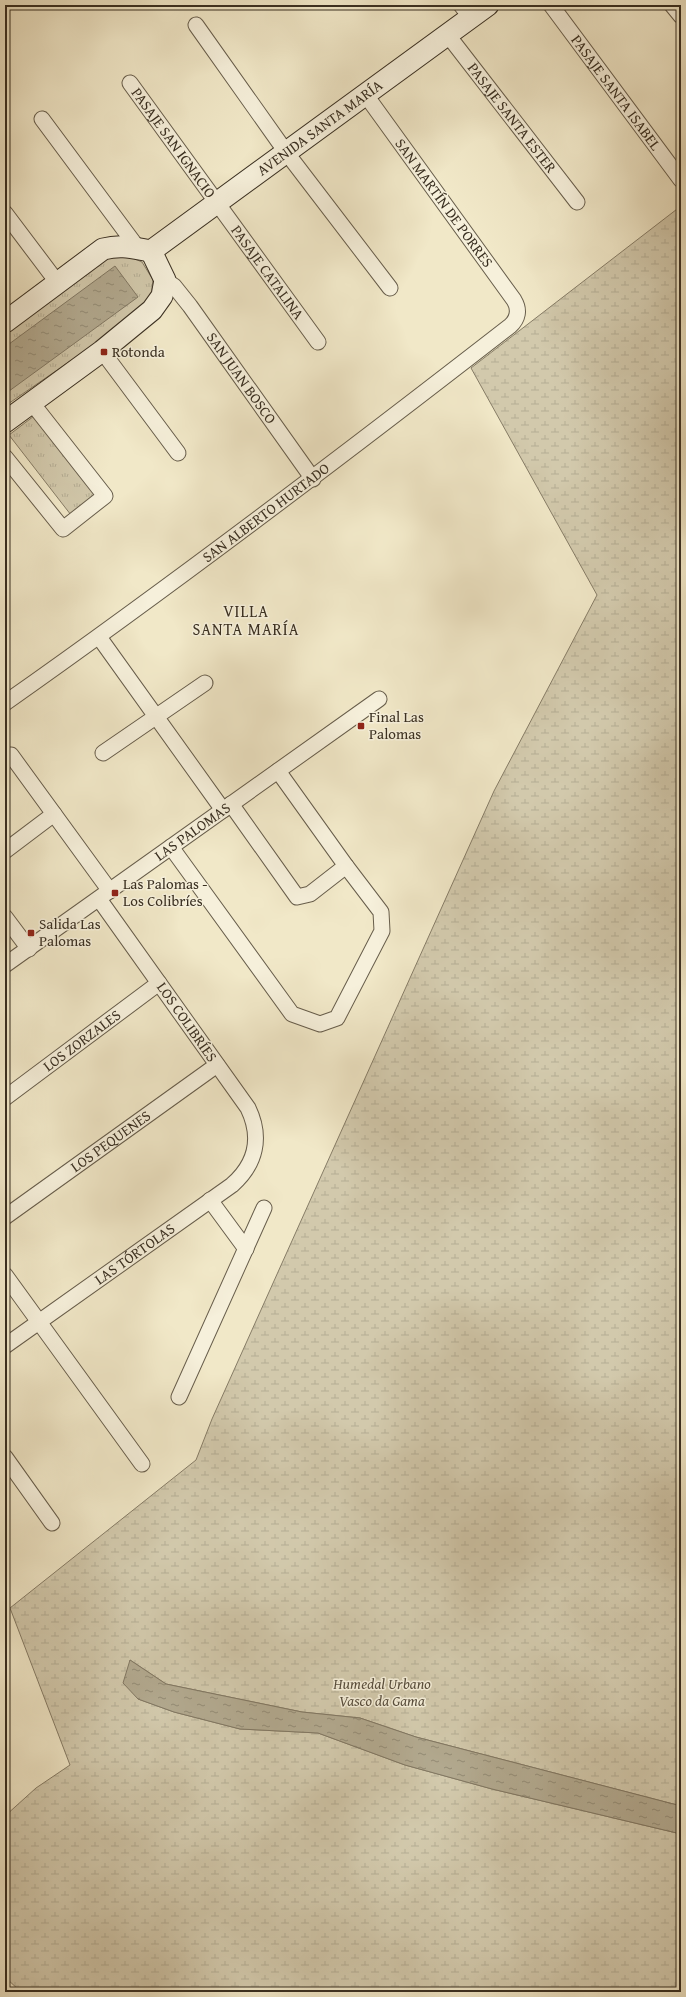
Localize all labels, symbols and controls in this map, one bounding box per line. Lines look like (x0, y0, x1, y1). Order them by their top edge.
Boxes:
street label: PASAJE SANTA ISABEL (567, 30, 667, 155)
street label: PASAJE SANTA ESTER (463, 58, 562, 177)
street label: AVENIDA SANTA MARÍA (252, 74, 387, 180)
street label: PASAJE SAN IGNACIO (127, 83, 221, 202)
street label: SAN MARTÍN DE PORRES (390, 134, 498, 271)
street label: PASAJE CATALINA (226, 221, 309, 324)
street label: SAN JUAN BOSCO (202, 328, 282, 428)
place label: Rotonda (112, 341, 165, 362)
marker: Rotonda (99, 347, 109, 357)
street label: SAN ALBERTO HURTADO (198, 458, 334, 567)
district label: VILLA SANTA MARÍA (193, 599, 299, 641)
place label: Final Las Palomas (369, 706, 424, 744)
marker: Final Las Palomas (356, 721, 366, 731)
street label: LAS PALOMAS (150, 797, 234, 866)
place label: Las Palomas - Los Colibríes (123, 873, 207, 911)
marker: Las Palomas - Los Colibríes (110, 888, 120, 898)
place label: Salida Las Palomas (39, 913, 101, 951)
marker: Salida Las Palomas (26, 928, 36, 938)
street label: LOS COLIBRÍES (152, 978, 223, 1066)
street label: LOS ZORZALES (38, 1004, 125, 1076)
street label: LOS PEQUENES (66, 1105, 155, 1177)
street label: LAS TÓRTOLAS (90, 1218, 179, 1289)
park label: Humedal Urbano Vasco da Gama (332, 1673, 431, 1711)

